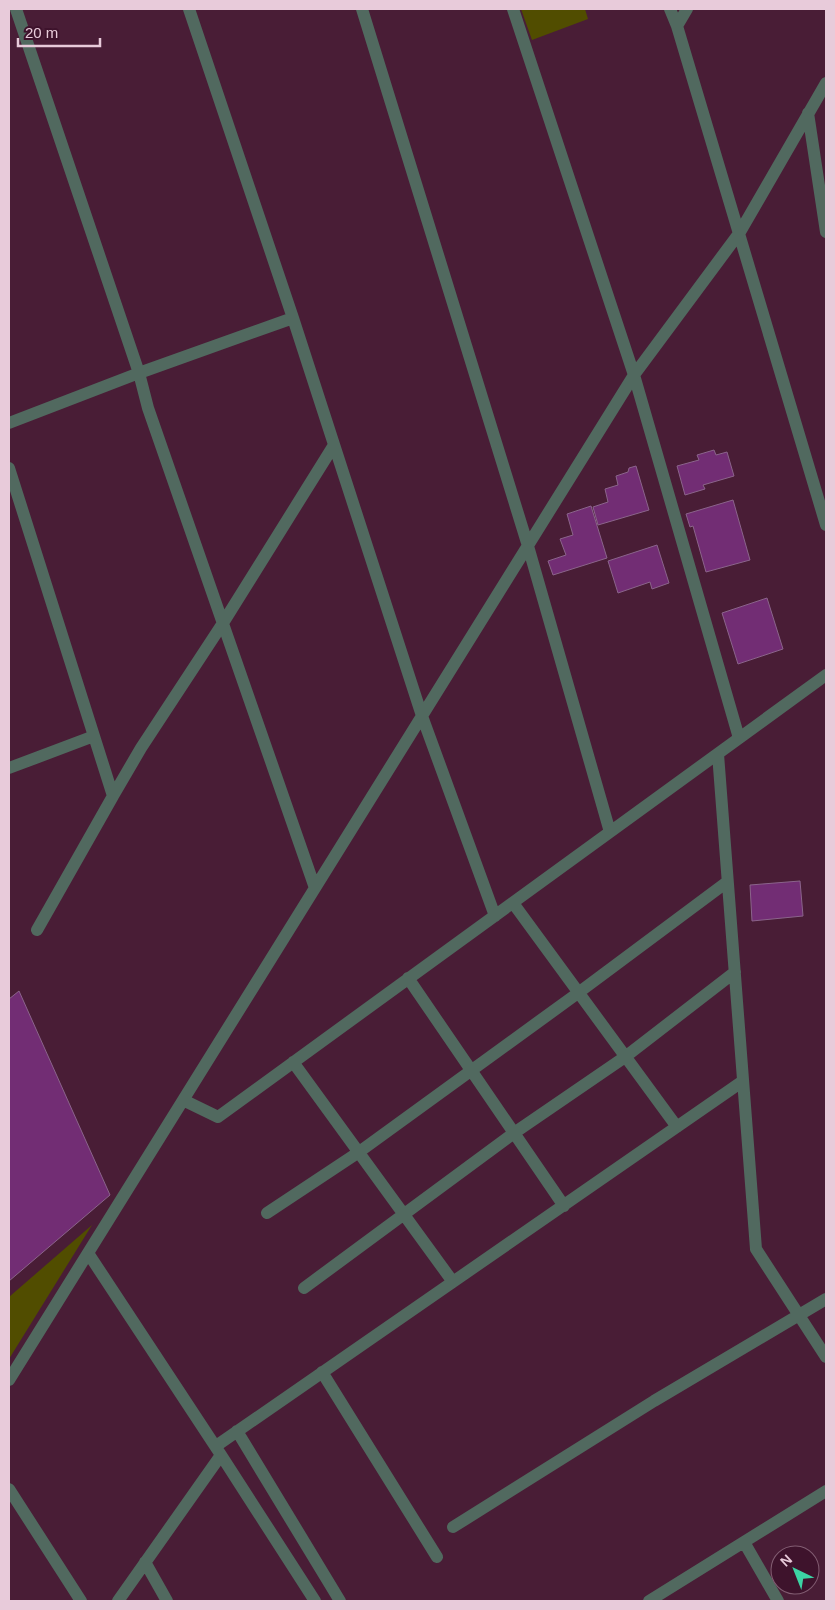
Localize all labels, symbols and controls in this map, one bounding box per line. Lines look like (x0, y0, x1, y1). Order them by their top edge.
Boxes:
scale bar (18, 15, 100, 47)
text: 20 m (25, 24, 58, 41)
north arrow (770, 1545, 820, 1595)
text: N (777, 1551, 795, 1570)

